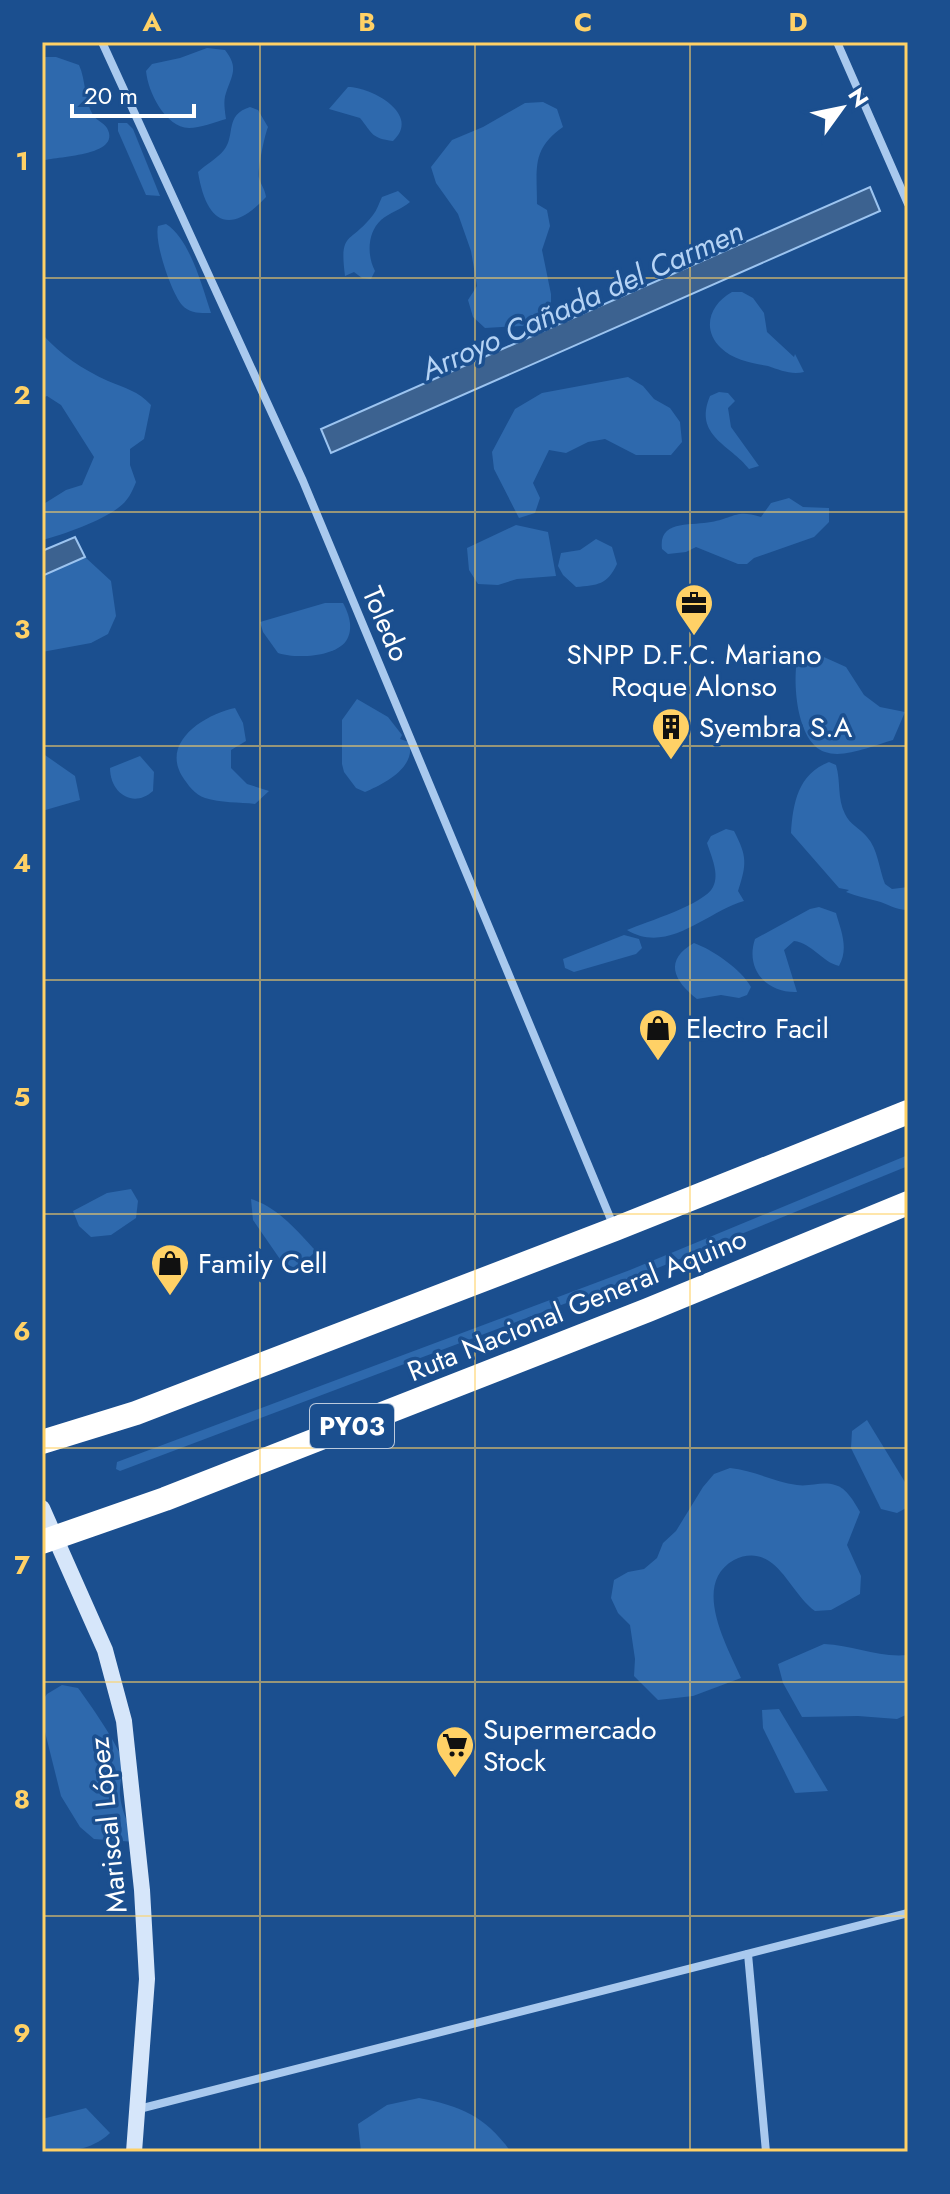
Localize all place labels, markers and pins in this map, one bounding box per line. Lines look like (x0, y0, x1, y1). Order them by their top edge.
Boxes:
office icon: SNPP D.F.C. Mariano Roque Alonso (673, 582, 715, 637)
place label: SNPP D.F.C. Mariano Roque Alonso (566, 634, 822, 707)
building icon: Syembra S.A (650, 706, 692, 761)
place label: Syembra S.A (699, 707, 853, 748)
shop icon: Electro Facil (637, 1007, 679, 1062)
place label: Electro Facil (686, 1008, 829, 1049)
shop icon: Family Cell (149, 1242, 191, 1297)
place label: Family Cell (198, 1243, 327, 1284)
place label: Supermercado Stock (483, 1709, 657, 1782)
supermarket icon: Supermercado Stock (434, 1724, 476, 1779)

